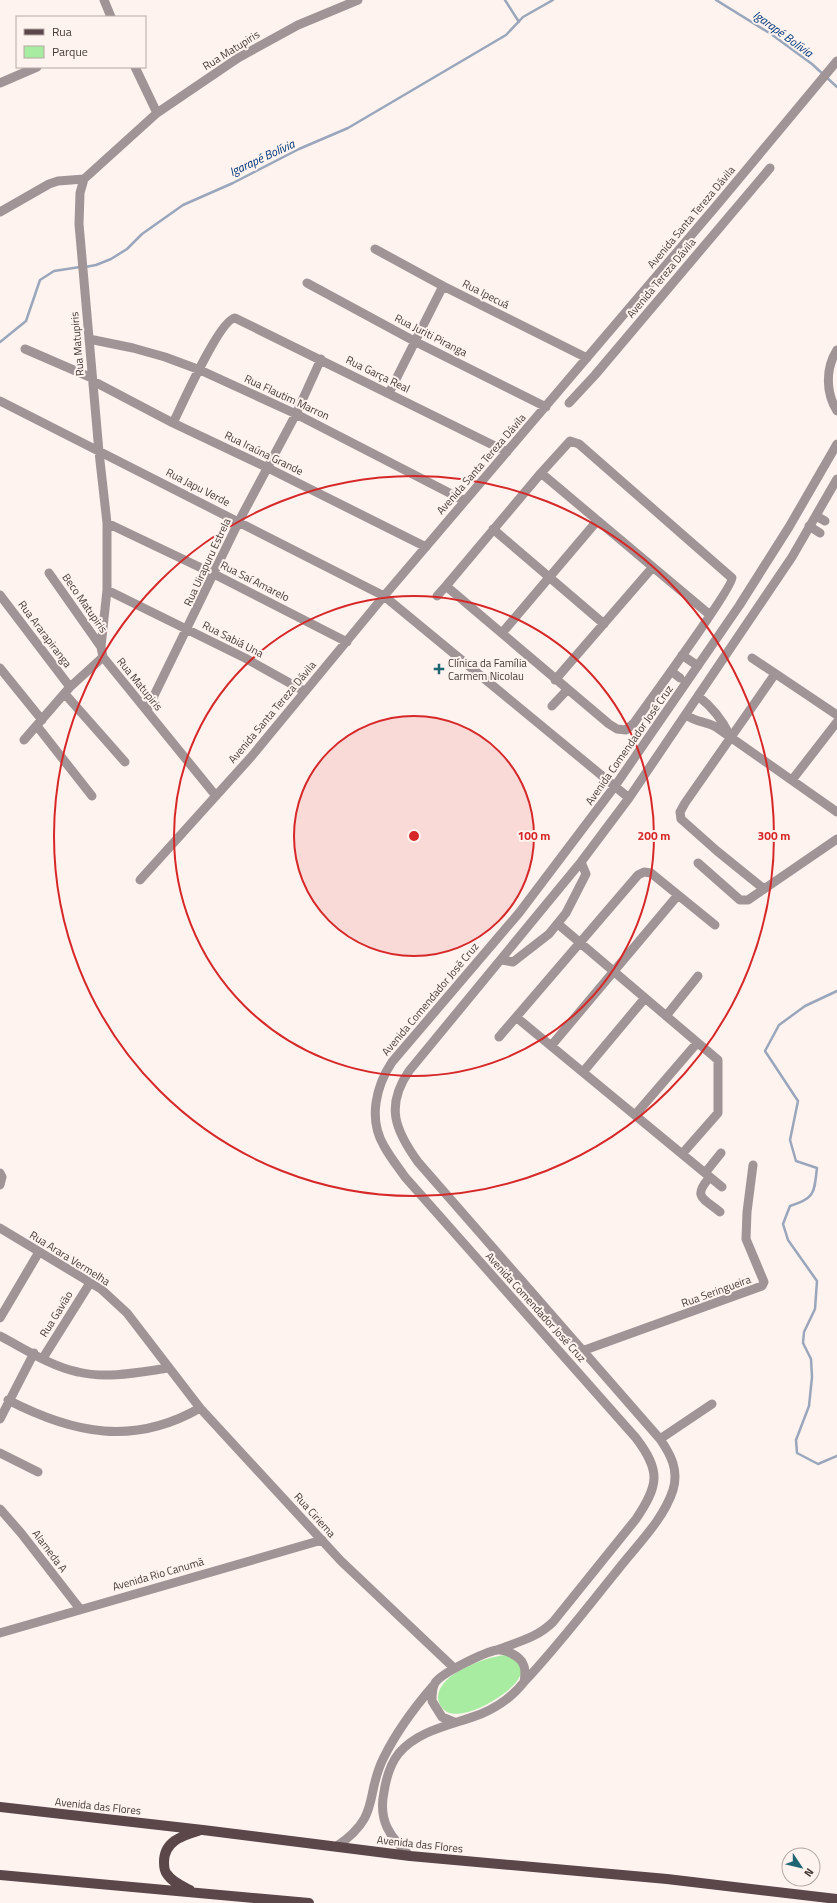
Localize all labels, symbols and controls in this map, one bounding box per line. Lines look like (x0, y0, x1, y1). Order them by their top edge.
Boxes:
water label: Igarapé Bolívia (749, 5, 818, 62)
legend (16, 16, 146, 68)
text: Rua (52, 22, 72, 41)
street label: Rua Matupiris (199, 26, 263, 74)
text: Parque (52, 42, 88, 61)
water label: Igarapé Bolívia (226, 134, 298, 181)
street label: Avenida Santa Tereza Dávila (643, 162, 739, 272)
street label: Avenida Tereza Dávila (623, 234, 700, 321)
street label: Rua Ipecuá (460, 275, 513, 313)
street label: Rua Juriti Piranga (392, 310, 471, 360)
street label: Rua Matupiris (66, 311, 88, 377)
street label: Rua Garça Real (343, 352, 413, 396)
street label: Rua Flautim Marron (242, 370, 332, 424)
street label: Avenida Santa Tereza Dávila (433, 410, 530, 518)
street label: Rua Iraúna Grande (222, 427, 306, 479)
street label: Rua Japu Verde (163, 464, 233, 510)
street label: Rua Uirapuru Estrela (180, 515, 235, 609)
street label: Rua Saí Amarelo (218, 557, 293, 605)
street label: Beco Matupiris (59, 570, 111, 636)
street label: Rua Ararapiranga (14, 597, 76, 671)
street label: Rua Sabiá Una (200, 617, 267, 661)
street label: Rua Matupiris (113, 654, 167, 714)
place label: Clínica da Família Carmem Nicolau (448, 655, 527, 684)
street label: Avenida Santa Tereza Dávila (224, 657, 320, 767)
marker: Clínica da Família Carmem Nicolau (433, 663, 445, 675)
street label: Avenida Comendador José Cruz (581, 682, 677, 808)
text: 100 m (518, 826, 550, 845)
text: 200 m (638, 826, 670, 845)
text: 300 m (758, 826, 790, 845)
centre of rings (407, 829, 421, 843)
street label: Avenida Comendador José Cruz (378, 939, 482, 1059)
street label: Rua Arara Vermelha (27, 1227, 114, 1289)
street label: Avenida Comendador José Cruz (482, 1248, 590, 1366)
street label: Rua Seringueira (679, 1271, 753, 1311)
street label: Rua Gavião (35, 1288, 77, 1340)
street label: Rua Ciriema (291, 1489, 340, 1541)
street label: Alameda A (29, 1526, 72, 1576)
street label: Avenida Rio Canumã (110, 1553, 206, 1595)
street label: Avenida das Flores (54, 1794, 142, 1818)
street label: Avenida das Flores (376, 1832, 464, 1856)
north arrow (781, 1847, 821, 1887)
text: N (800, 1865, 818, 1880)

